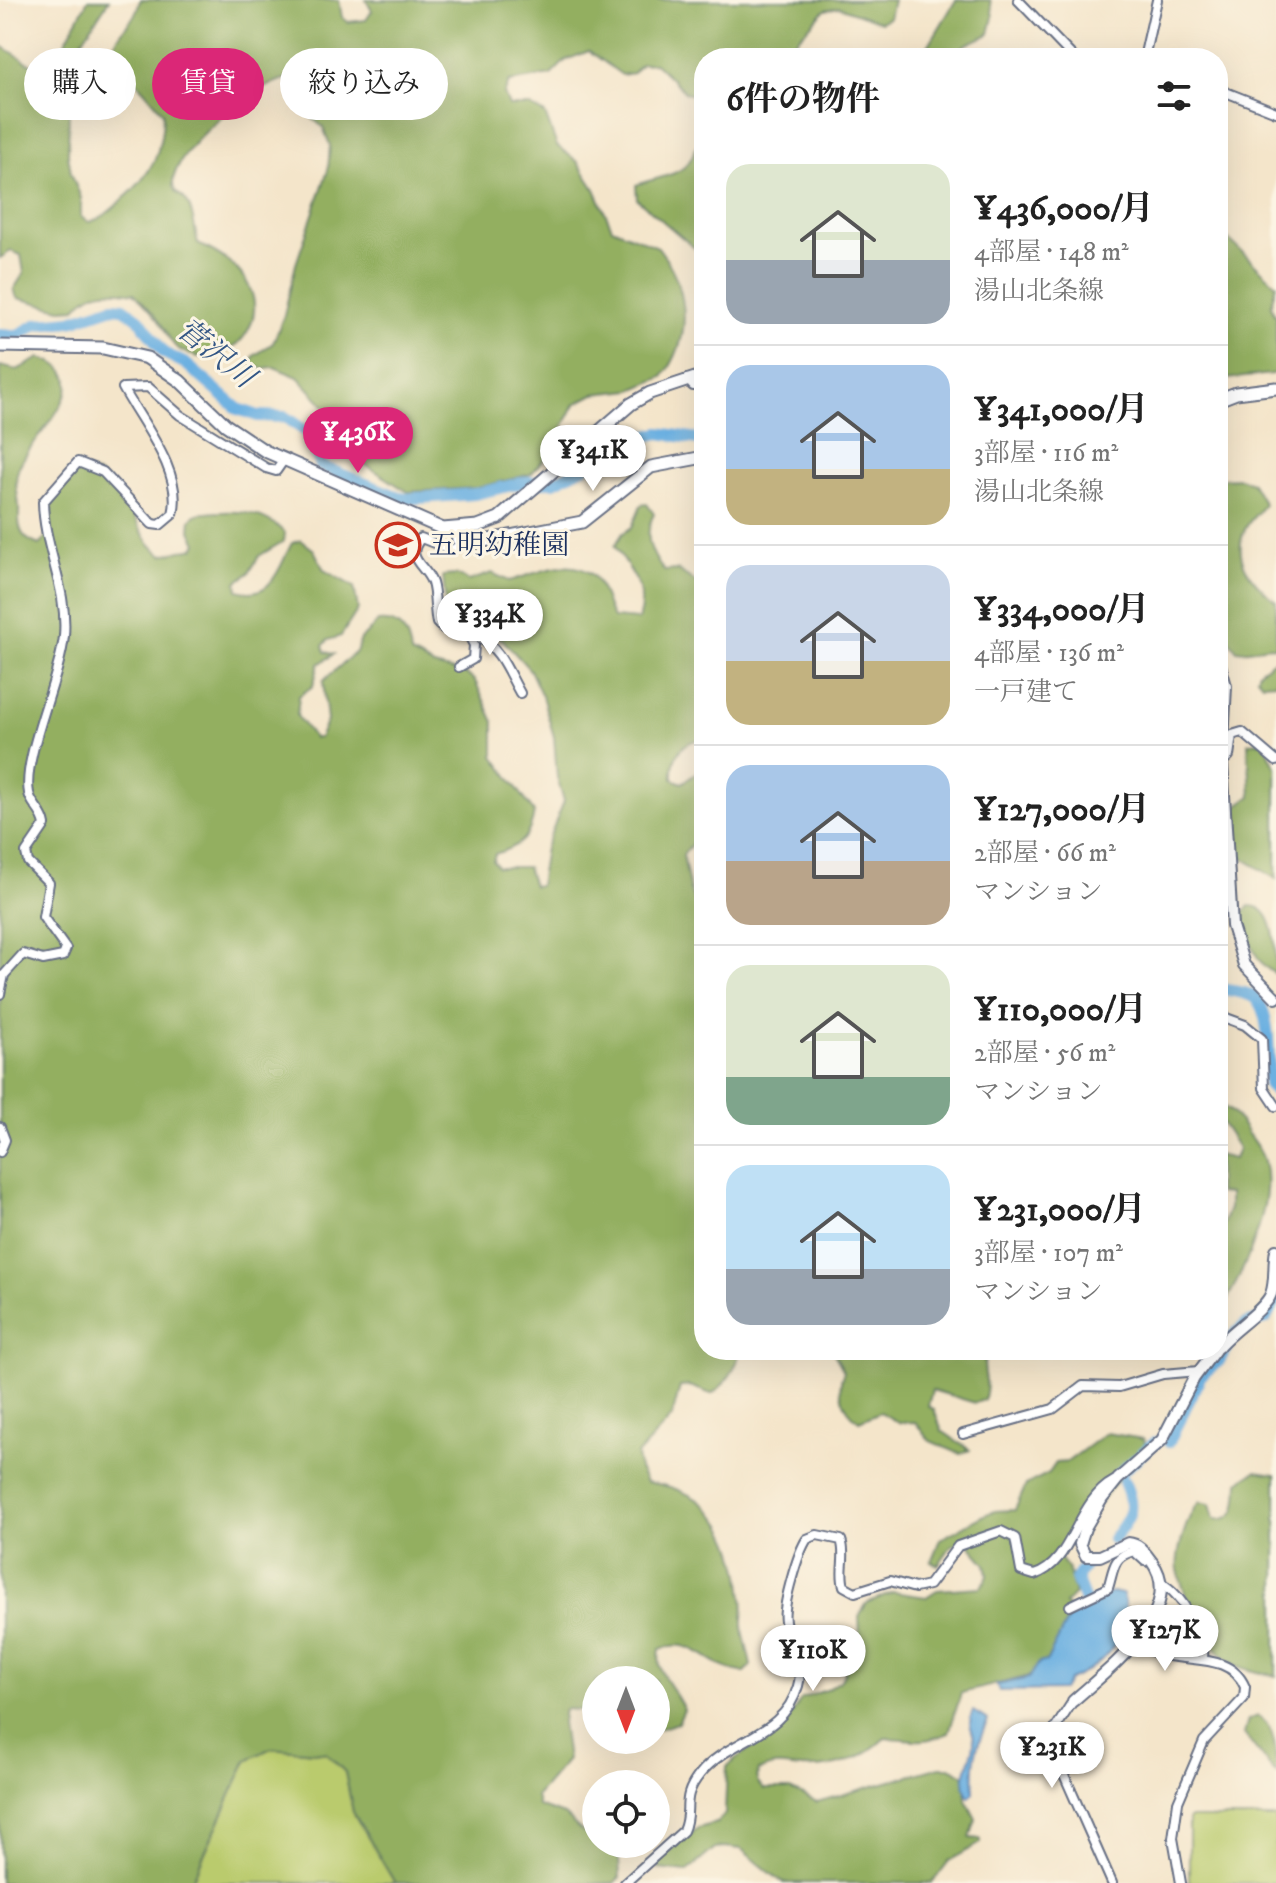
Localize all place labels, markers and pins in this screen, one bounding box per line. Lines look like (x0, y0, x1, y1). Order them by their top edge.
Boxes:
pin: ¥436K (302, 407, 414, 475)
pin: ¥341K (537, 425, 649, 493)
school or university icon: 五明幼稚園 (374, 521, 422, 569)
place label: 五明幼稚園 (429, 528, 569, 563)
pin: ¥334K (434, 589, 546, 657)
pin: ¥127K (1109, 1605, 1221, 1673)
pin: ¥110K (757, 1625, 869, 1693)
pin: ¥231K (996, 1722, 1108, 1790)

